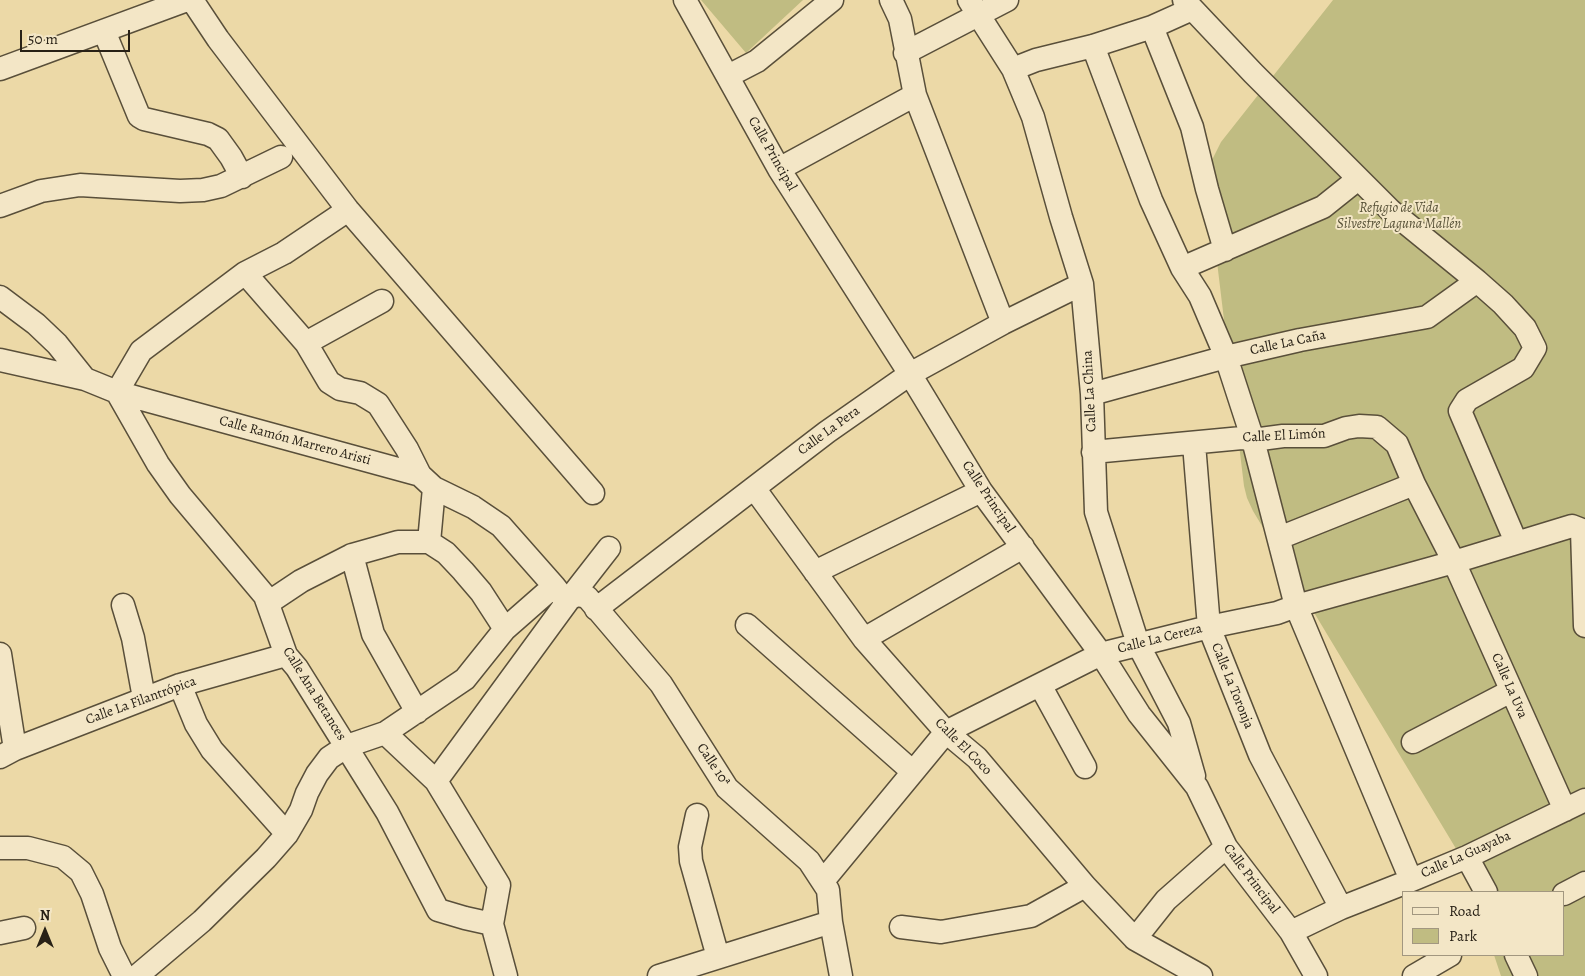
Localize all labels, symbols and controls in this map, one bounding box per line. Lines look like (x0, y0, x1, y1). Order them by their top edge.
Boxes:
scale bar (22, 20, 132, 52)
text: 50 m (28, 29, 58, 49)
street label: Calle Principal (744, 114, 800, 194)
park label: Refugio de Vida Silvestre Laguna Mallén (1337, 201, 1461, 233)
street label: Calle La Caña (1248, 327, 1328, 359)
street label: Calle La China (1079, 350, 1101, 432)
street label: Calle La Pera (795, 403, 863, 459)
street label: Calle Ramón Marrero Aristi (217, 413, 373, 469)
street label: Calle El Limón (1242, 425, 1326, 447)
street label: Calle Principal (958, 458, 1018, 536)
street label: Calle La Cereza (1116, 620, 1204, 658)
street label: Calle La Toronja (1207, 641, 1257, 731)
street label: Calle Ana Betances (279, 644, 349, 744)
street label: Calle La Uva (1487, 651, 1531, 721)
street label: Calle La Filantrópica (83, 673, 199, 729)
street label: Calle El Coco (931, 715, 995, 779)
street label: Calle 10ª (693, 740, 733, 790)
street label: Calle La Guayaba (1418, 828, 1514, 882)
street label: Calle Principal (1219, 841, 1283, 917)
legend (1402, 891, 1565, 956)
text: Road (1449, 901, 1480, 921)
north arrow (20, 906, 70, 956)
text: N (40, 906, 50, 925)
text: Park (1449, 926, 1477, 946)

